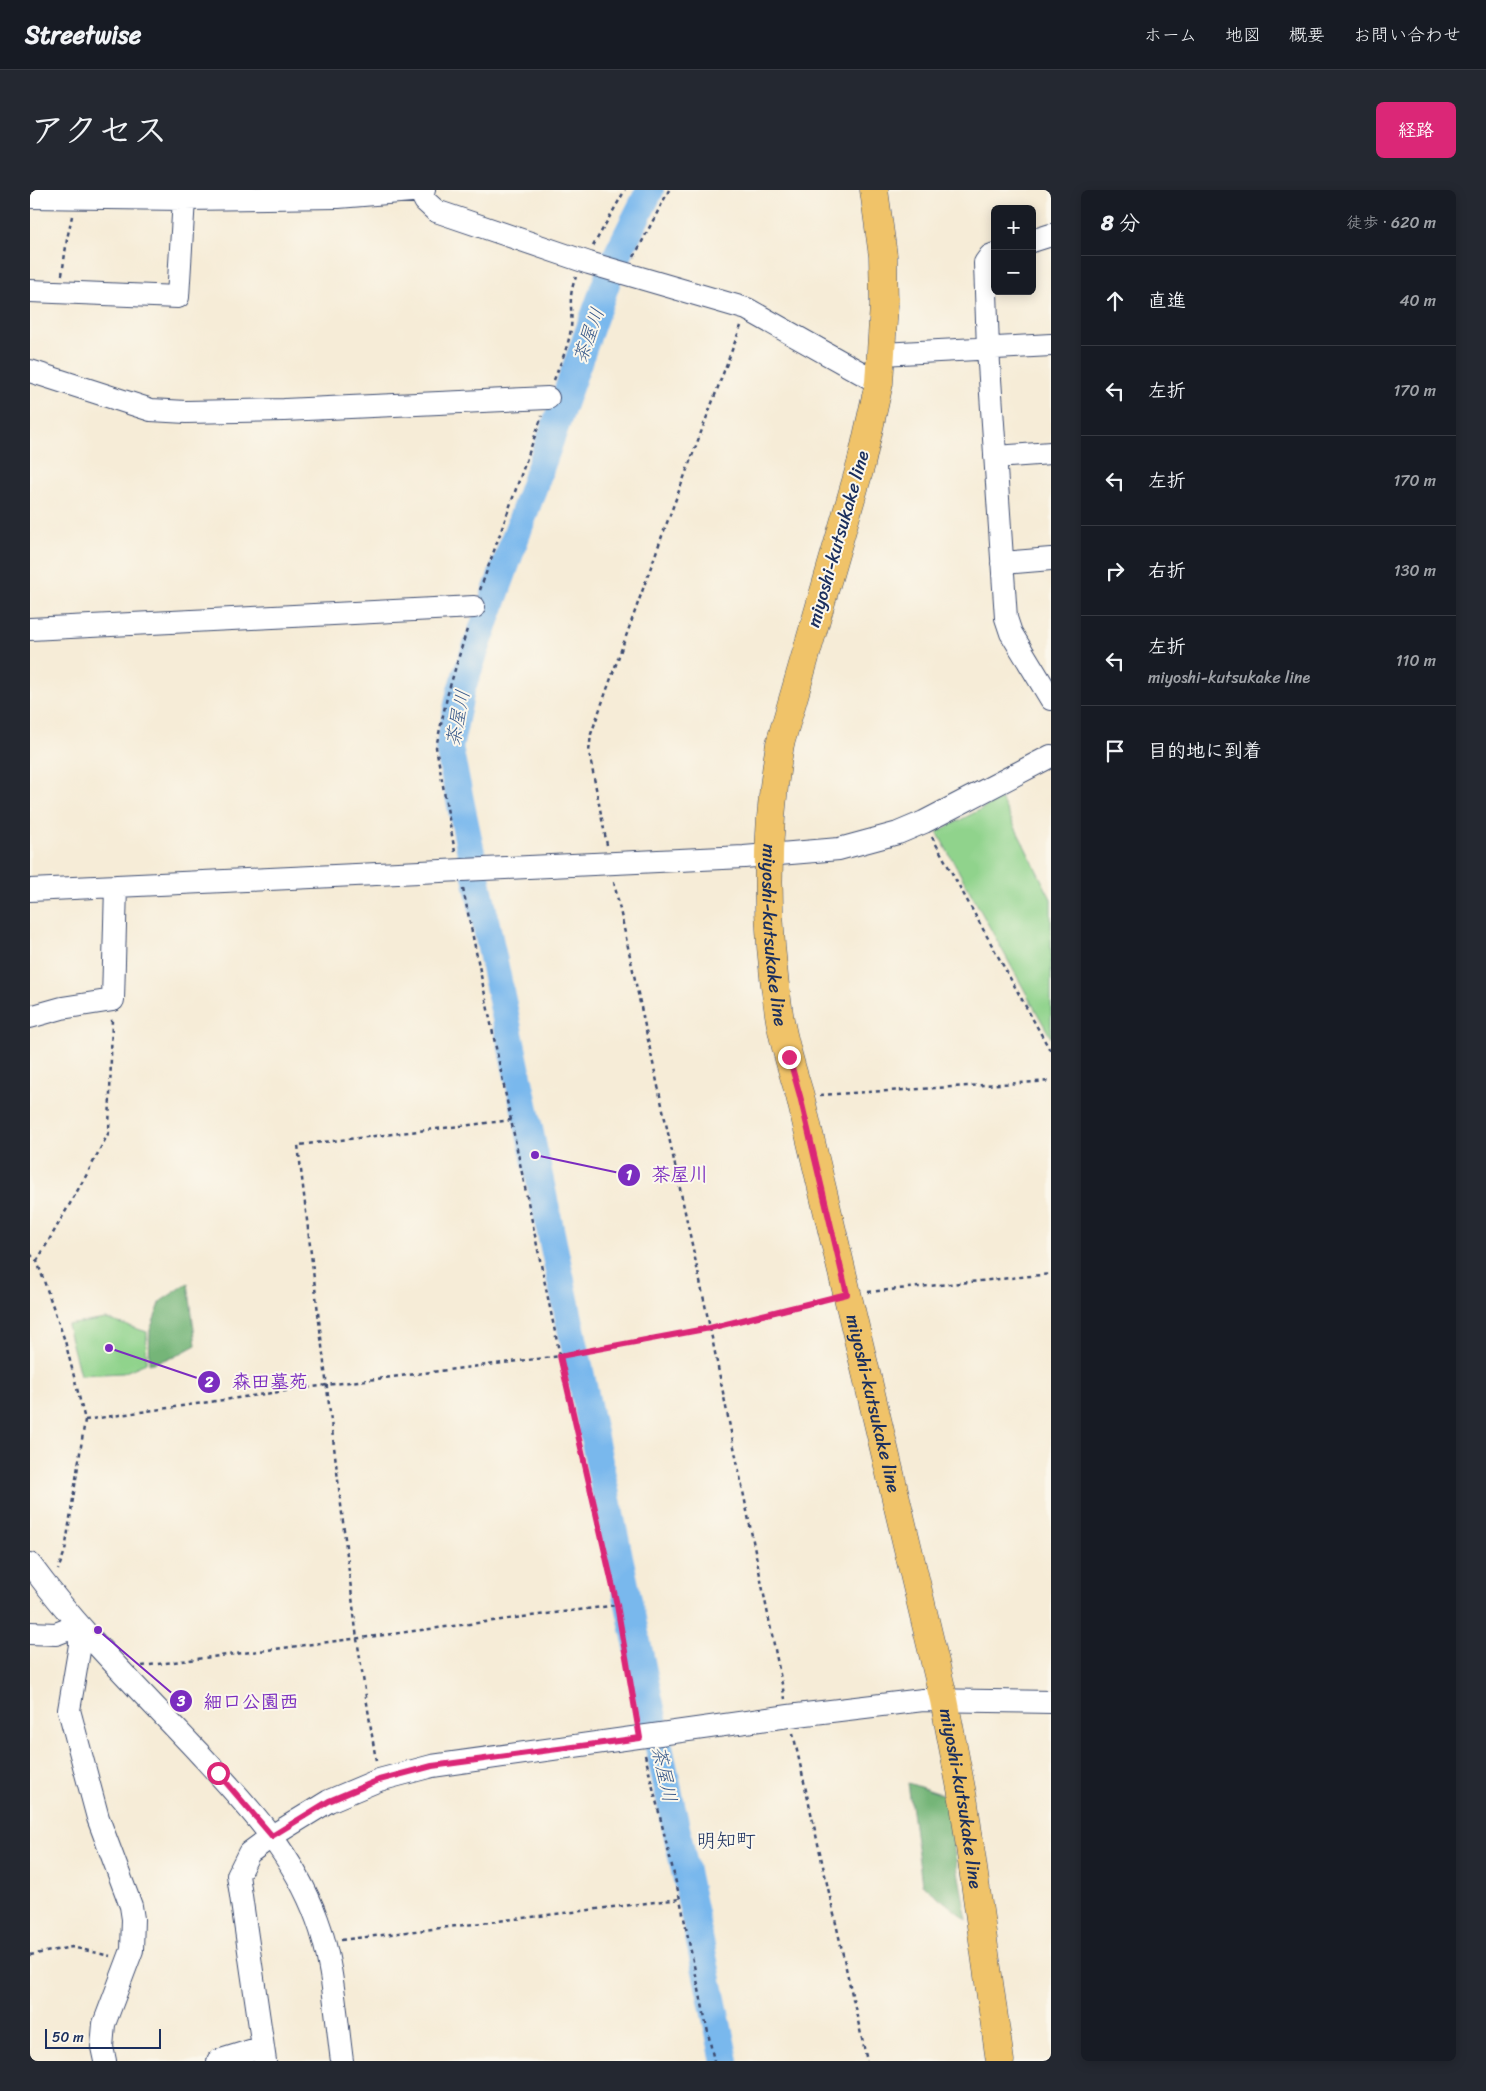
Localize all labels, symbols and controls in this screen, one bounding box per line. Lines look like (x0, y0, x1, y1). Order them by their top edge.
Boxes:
text: Streetwise (25, 14, 141, 56)
text: ホーム (1144, 19, 1197, 51)
text: 地図 (1225, 19, 1261, 51)
text: 概要 (1289, 19, 1325, 51)
text: お問い合わせ (1353, 19, 1461, 51)
text: アクセス (30, 99, 168, 161)
button: 経路 (1376, 102, 1456, 158)
text: 8 分 (1101, 204, 1140, 242)
map controls (991, 205, 1036, 295)
button: + (991, 205, 1036, 250)
text: 徒歩 · 620 m (1347, 208, 1436, 237)
button: − (991, 250, 1036, 295)
text: 直進 (1148, 284, 1186, 317)
text: 40 m (1399, 286, 1436, 315)
icon: ahead (1101, 287, 1129, 315)
water label: 茶屋川 (563, 303, 614, 368)
text: 左折 (1148, 374, 1186, 407)
text: 170 m (1393, 376, 1436, 405)
icon: left (1101, 377, 1129, 405)
street label: miyoshi-kutsukake line (797, 447, 879, 631)
text: 左折 (1148, 464, 1186, 497)
text: 170 m (1393, 466, 1436, 495)
icon: left (1101, 467, 1129, 495)
text: 右折 (1148, 554, 1186, 587)
text: 130 m (1394, 556, 1436, 585)
icon: right (1101, 557, 1129, 585)
text: 左折 (1148, 630, 1186, 663)
text: 110 m (1396, 646, 1436, 675)
icon: left (1101, 647, 1129, 675)
text: miyoshi-kutsukake line (1148, 663, 1310, 692)
water label: 茶屋川 (436, 687, 479, 749)
text: 目的地に到着 (1148, 734, 1262, 767)
icon: arrive (1101, 737, 1129, 765)
street label: miyoshi-kutsukake line (753, 843, 797, 1029)
route end (778, 1046, 801, 1069)
callout: 茶屋川 (617, 1158, 719, 1192)
text: 茶屋川 (651, 1158, 709, 1191)
text: 1 (626, 1162, 633, 1188)
street label: miyoshi-kutsukake line (837, 1311, 910, 1496)
callout: 森田墓苑 (197, 1365, 318, 1399)
text: 森田墓苑 (232, 1365, 308, 1398)
text: 2 (204, 1369, 214, 1395)
callout: 細口公園西 (168, 1684, 308, 1718)
text: 細口公園西 (203, 1685, 299, 1718)
text: 3 (176, 1688, 186, 1714)
street label: miyoshi-kutsukake line (930, 1706, 992, 1891)
water label: 茶屋川 (642, 1743, 687, 1805)
route start (207, 1762, 230, 1785)
district label: 明知町 (696, 1823, 756, 1858)
text: 50 m (52, 2025, 84, 2050)
scale bar (45, 2026, 161, 2049)

